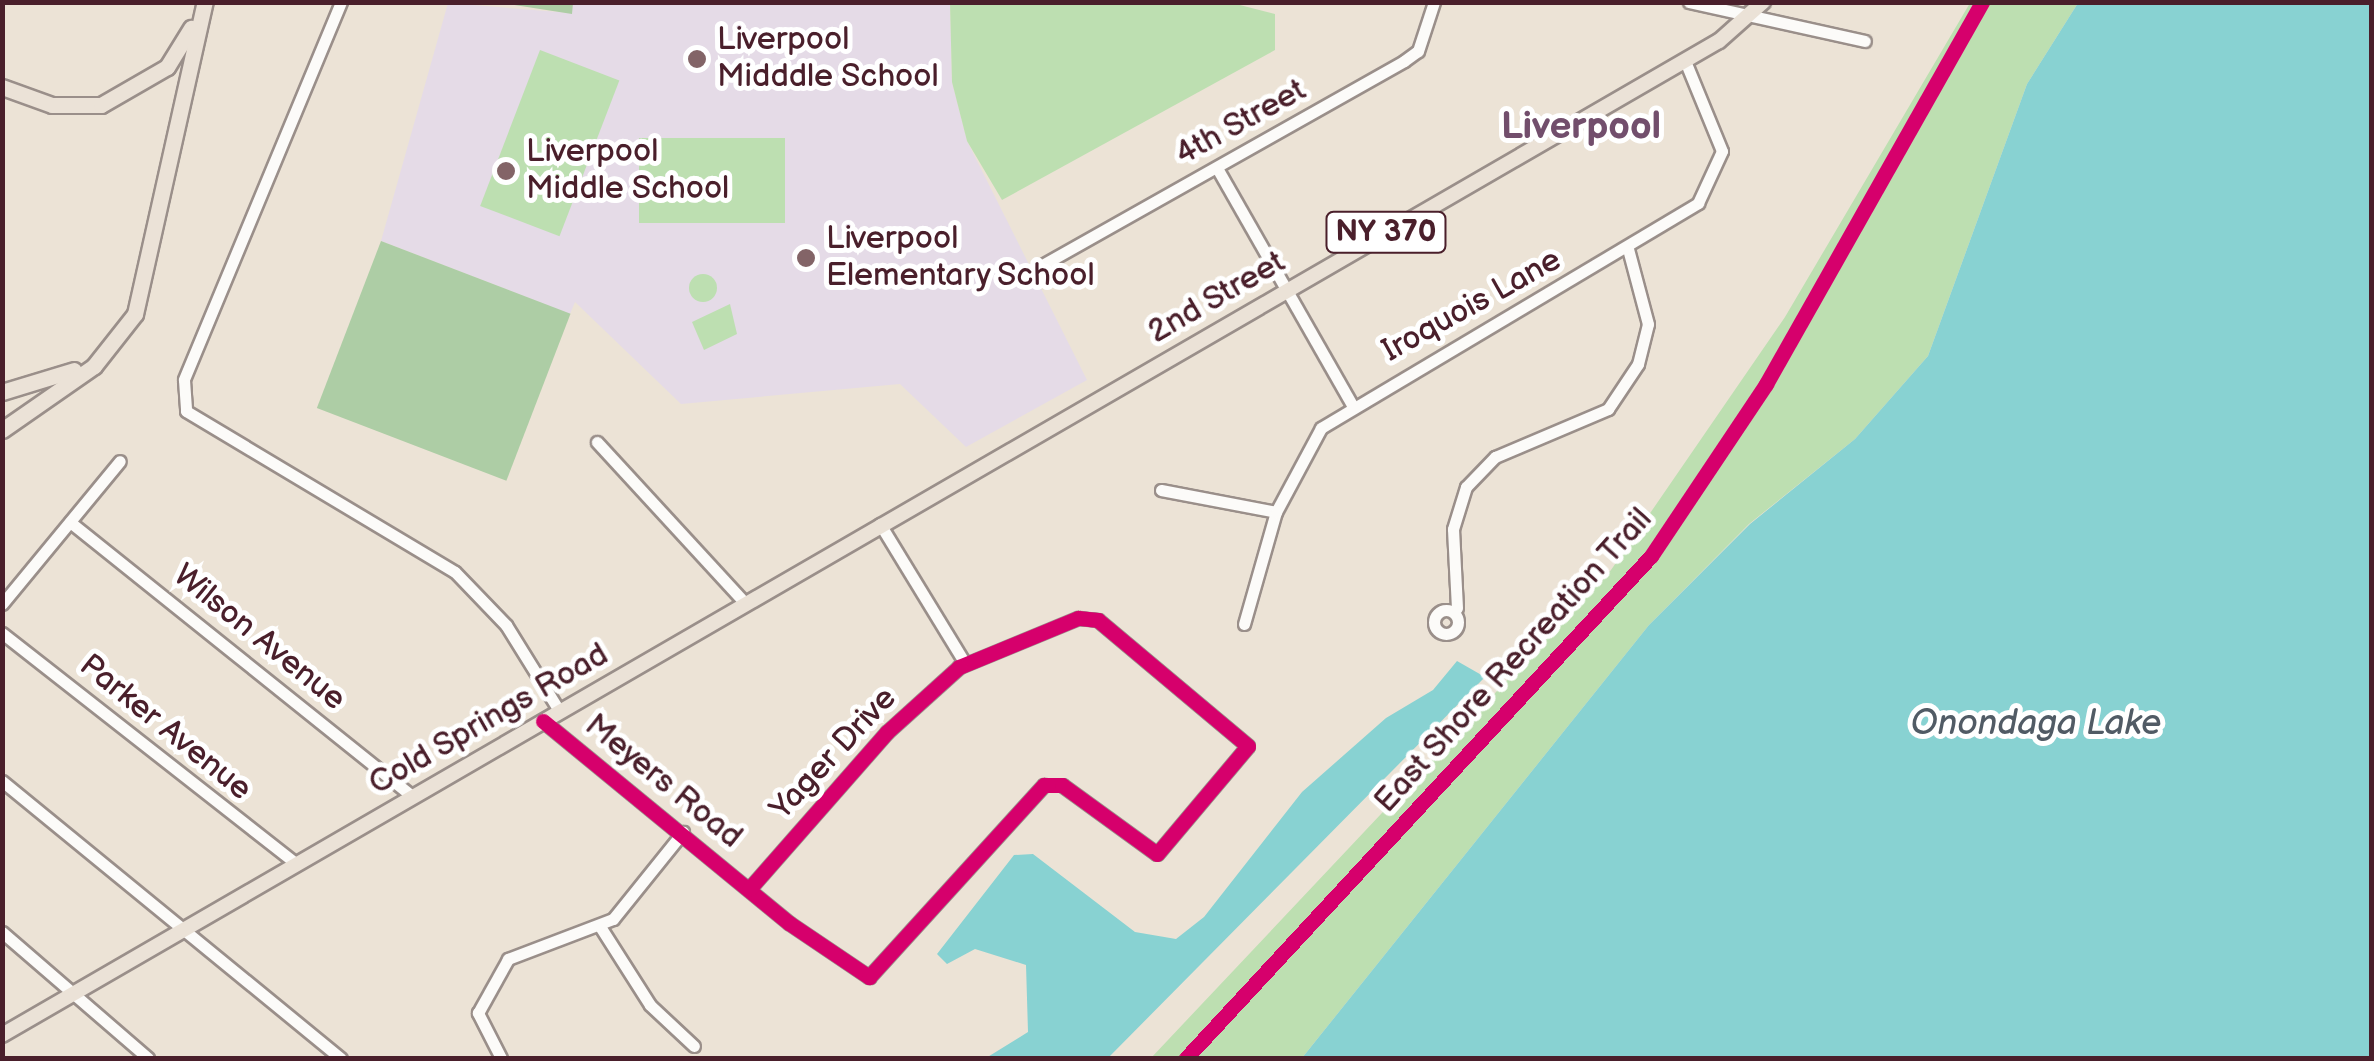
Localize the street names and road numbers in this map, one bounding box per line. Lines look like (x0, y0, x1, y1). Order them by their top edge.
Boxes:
street label: 4th Street (1169, 71, 1313, 175)
road number: NY 370 (1324, 207, 1448, 257)
street label: Iroquois Lane (1376, 241, 1568, 371)
street label: 2nd Street (1142, 243, 1292, 353)
street label: East Shore Recreation Trail (1367, 500, 1661, 822)
street label: Wilson Avenue (165, 557, 353, 719)
street label: Cold Springs Road (362, 636, 616, 804)
street label: Parker Avenue (71, 647, 259, 809)
street label: Yager Drive (763, 680, 905, 828)
street label: Meyers Road (577, 707, 749, 857)

